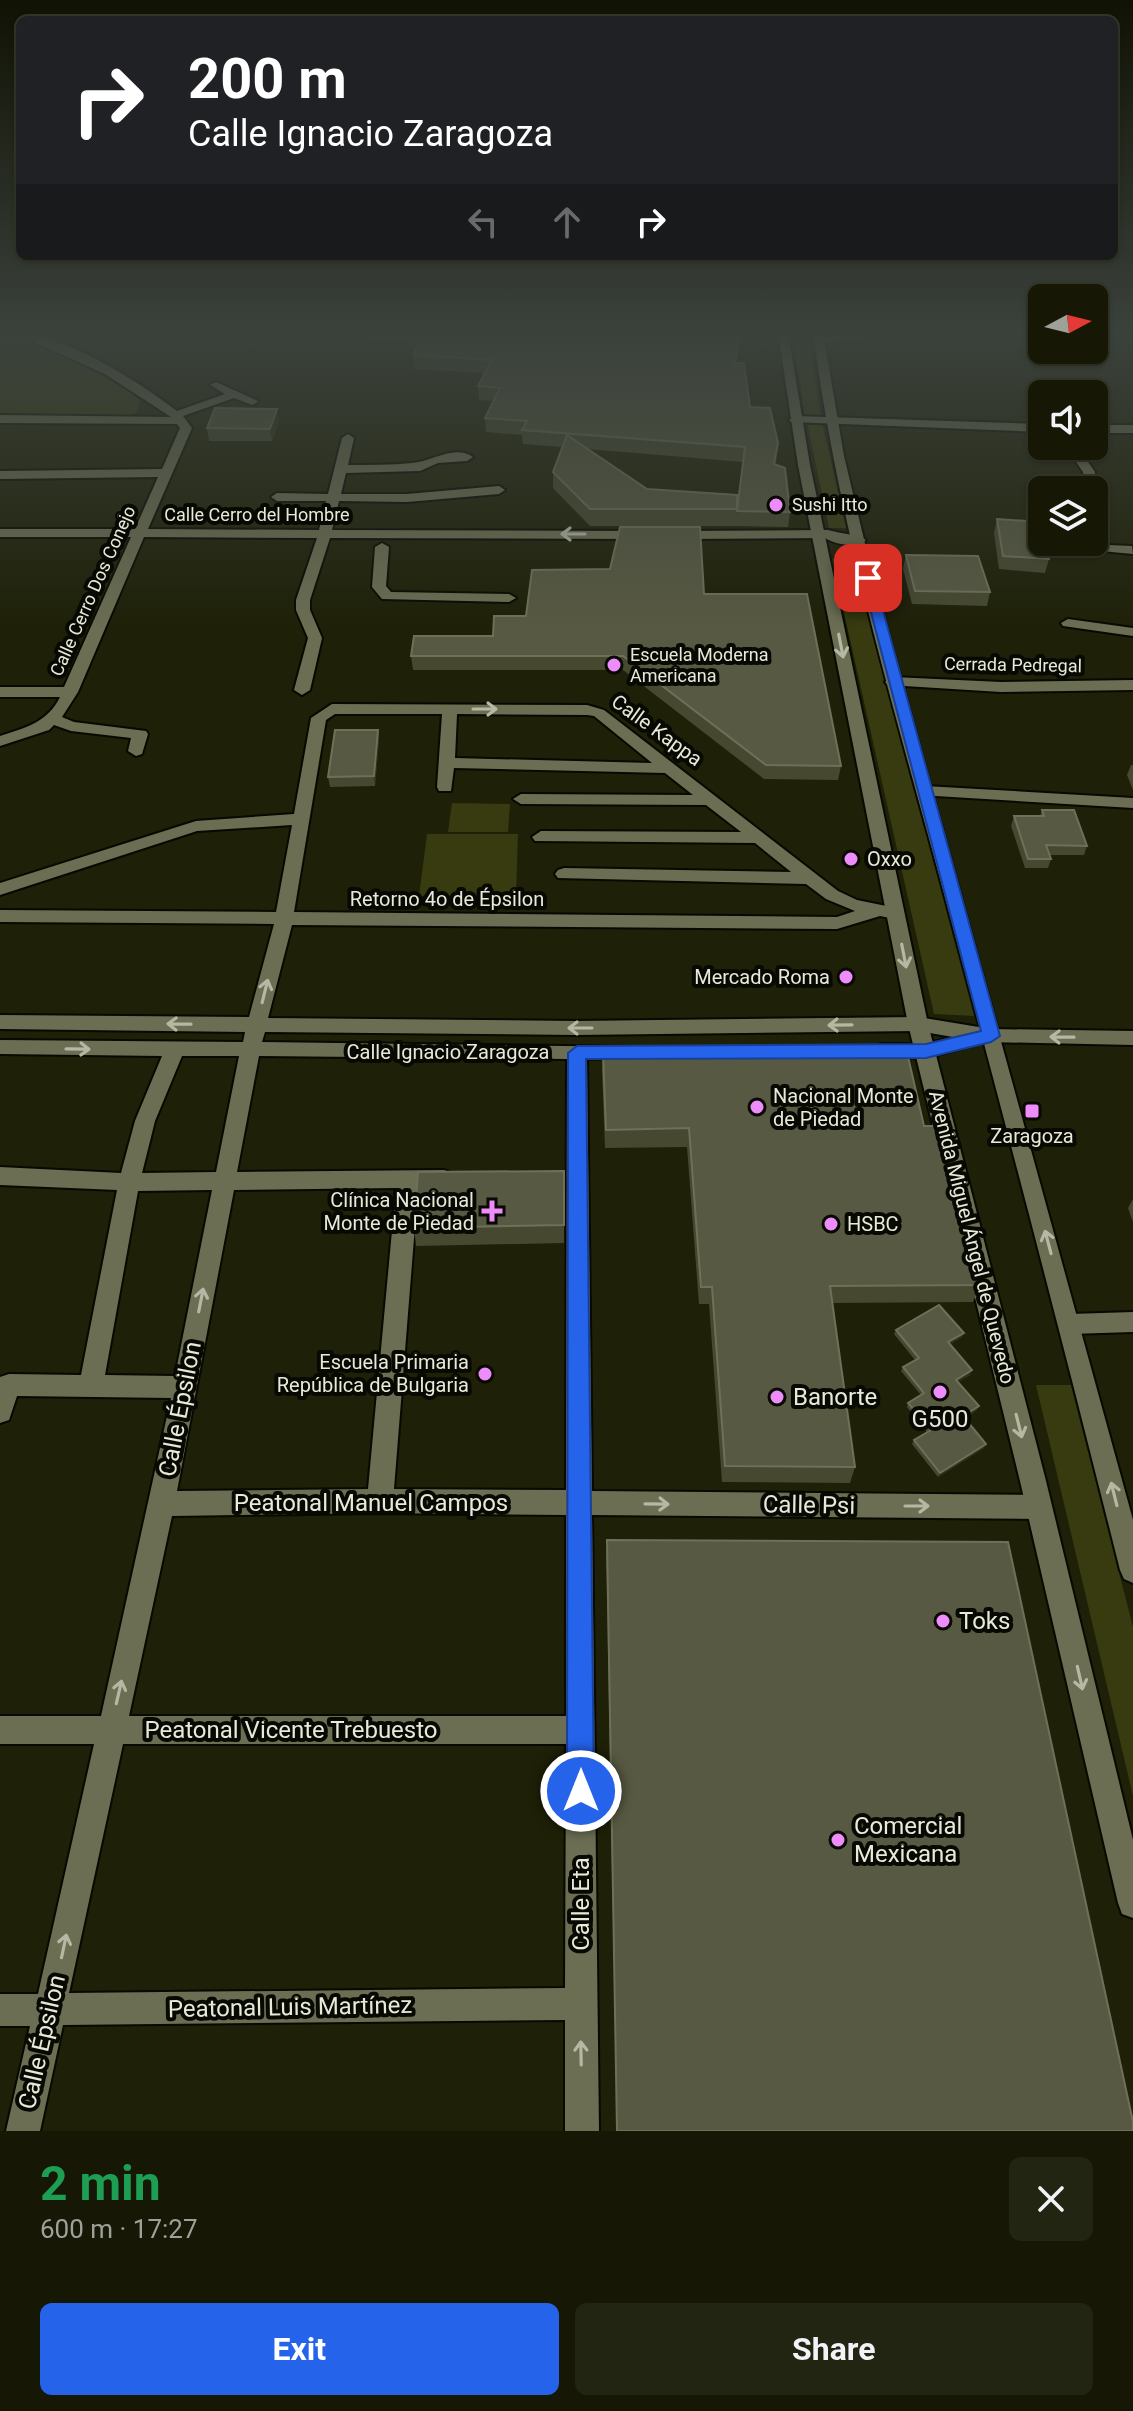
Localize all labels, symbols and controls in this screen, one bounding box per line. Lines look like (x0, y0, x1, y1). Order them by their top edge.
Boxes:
text: 200 m (188, 46, 347, 112)
icon: right (56, 48, 160, 152)
text: Calle Ignacio Zaragoza (188, 113, 553, 155)
icon: left (461, 200, 505, 244)
icon: ahead (545, 200, 589, 244)
icon: right (629, 200, 673, 244)
north arrow (1028, 284, 1108, 364)
map controls (1028, 284, 1108, 556)
button: sound (1028, 380, 1108, 460)
button: layers (1028, 476, 1108, 556)
place label: Sushi Itto (792, 494, 867, 515)
marker: Sushi Itto (767, 496, 785, 514)
street label: Calle Cerro Dos Conejo (45, 502, 140, 679)
street label: Calle Cerro del Hombre (164, 504, 350, 525)
one-way arrow (560, 526, 587, 542)
pin (834, 544, 902, 612)
icon: arrive (846, 556, 890, 600)
one-way arrow (835, 633, 850, 659)
place label: Escuela Moderna Americana (630, 644, 769, 686)
street label: Cerrada Pedregal (944, 653, 1082, 676)
marker: Escuela Moderna Americana (605, 656, 623, 674)
street label: Calle Kappa (607, 689, 707, 771)
one-way arrow (471, 701, 498, 717)
place label: Oxxo (867, 847, 912, 871)
marker: Oxxo (842, 850, 860, 868)
street label: Retorno 4o de Épsilon (350, 887, 544, 911)
one-way arrow (897, 943, 912, 968)
place label: Mercado Roma (694, 965, 830, 989)
marker: Mercado Roma (837, 968, 855, 986)
one-way arrow (259, 978, 274, 1004)
one-way arrow (166, 1017, 193, 1032)
one-way arrow (827, 1017, 854, 1033)
one-way arrow (567, 1020, 594, 1036)
one-way arrow (1049, 1029, 1076, 1045)
street label: Calle Ignacio Zaragoza (347, 1040, 549, 1064)
one-way arrow (64, 1041, 91, 1056)
place label: Nacional Monte de Piedad (773, 1084, 914, 1131)
street label: Avenida Miguel Ángel de Quevedo (924, 1088, 1020, 1386)
marker: Nacional Monte de Piedad (748, 1098, 766, 1116)
marker: Zaragoza (1023, 1102, 1041, 1120)
place label: Zaragoza (990, 1124, 1074, 1148)
place label: Clínica Nacional Monte de Piedad (324, 1188, 474, 1235)
marker: Clínica Nacional Monte de Piedad (481, 1200, 503, 1222)
place label: HSBC (847, 1212, 899, 1236)
marker: HSBC (822, 1215, 840, 1233)
one-way arrow (1040, 1230, 1055, 1256)
one-way arrow (194, 1288, 209, 1313)
street label: Calle Épsilon (153, 1339, 207, 1479)
place label: Escuela Primaria República de Bulgaria (277, 1350, 469, 1397)
marker: Escuela Primaria República de Bulgaria (476, 1365, 494, 1383)
place label: Banorte (793, 1383, 877, 1411)
marker: G500 (931, 1383, 949, 1401)
marker: Banorte (768, 1388, 786, 1406)
place label: G500 (912, 1405, 968, 1433)
one-way arrow (1013, 1412, 1028, 1438)
one-way arrow (1105, 1482, 1120, 1507)
street label: Peatonal Manuel Campos (234, 1489, 508, 1517)
street label: Calle Psi (763, 1490, 855, 1520)
one-way arrow (643, 1496, 670, 1512)
one-way arrow (903, 1499, 930, 1514)
place label: Toks (959, 1607, 1010, 1635)
marker: Toks (934, 1612, 952, 1630)
one-way arrow (1073, 1665, 1088, 1691)
one-way arrow (113, 1679, 128, 1705)
street label: Peatonal Vicente Trebuesto (144, 1716, 438, 1744)
position arrow (539, 1749, 623, 1833)
place label: Comercial Mexicana (854, 1812, 962, 1868)
marker: Comercial Mexicana (829, 1831, 847, 1849)
street label: Calle Eta (567, 1857, 595, 1951)
one-way arrow (57, 1933, 72, 1959)
street label: Calle Épsilon (13, 1972, 71, 2112)
street label: Peatonal Luis Martínez (168, 1991, 413, 2023)
one-way arrow (573, 2040, 589, 2067)
text: 2 min (40, 2155, 161, 2212)
button: close (1009, 2157, 1093, 2241)
text: 600 m · 17:27 (40, 2214, 198, 2244)
button: Exit (40, 2303, 559, 2395)
button: Share (575, 2303, 1093, 2395)

